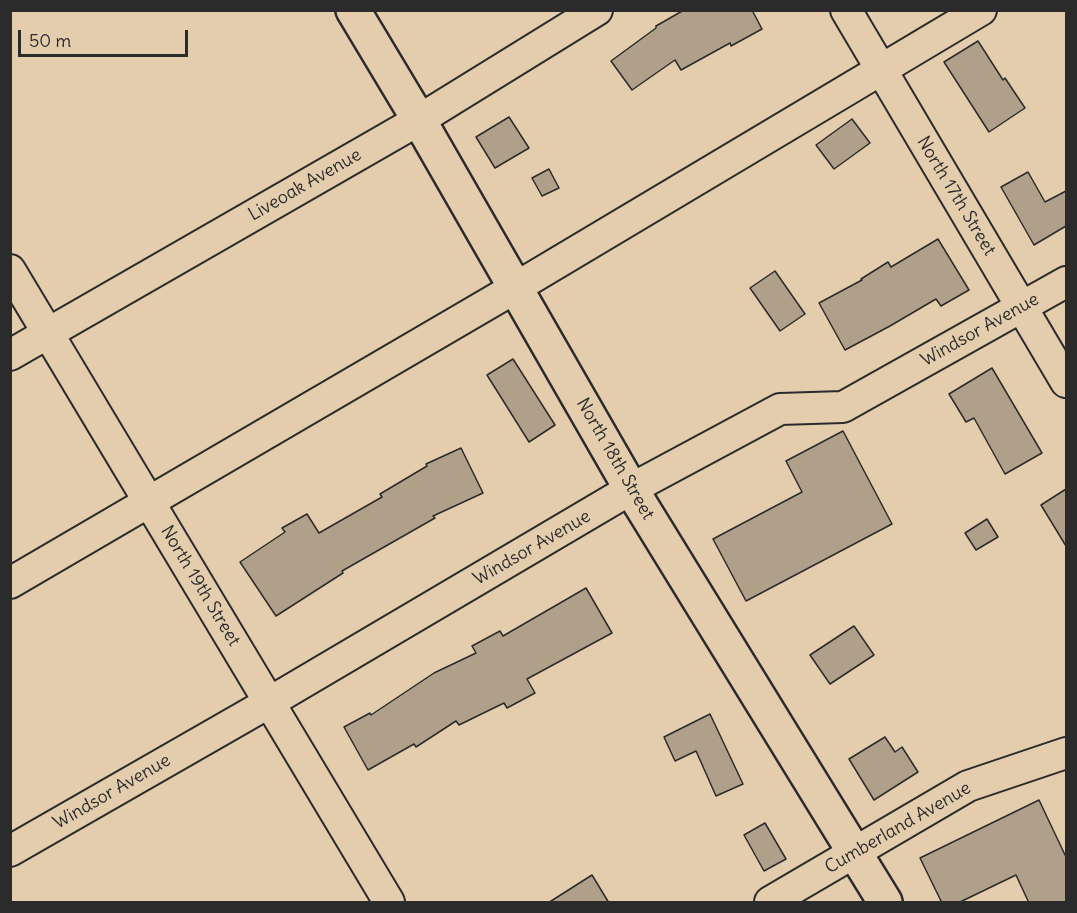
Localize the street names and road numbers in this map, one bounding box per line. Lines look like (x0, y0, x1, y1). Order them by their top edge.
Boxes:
street label: North 17th Street (912, 132, 1000, 260)
street label: Liveoak Avenue (245, 144, 365, 226)
street label: Windsor Avenue (917, 289, 1043, 371)
street label: North 18th Street (571, 394, 659, 524)
street label: Windsor Avenue (470, 506, 594, 590)
street label: North 19th Street (156, 522, 244, 650)
street label: Windsor Avenue (50, 750, 174, 834)
street label: Cumberland Avenue (821, 777, 975, 879)

